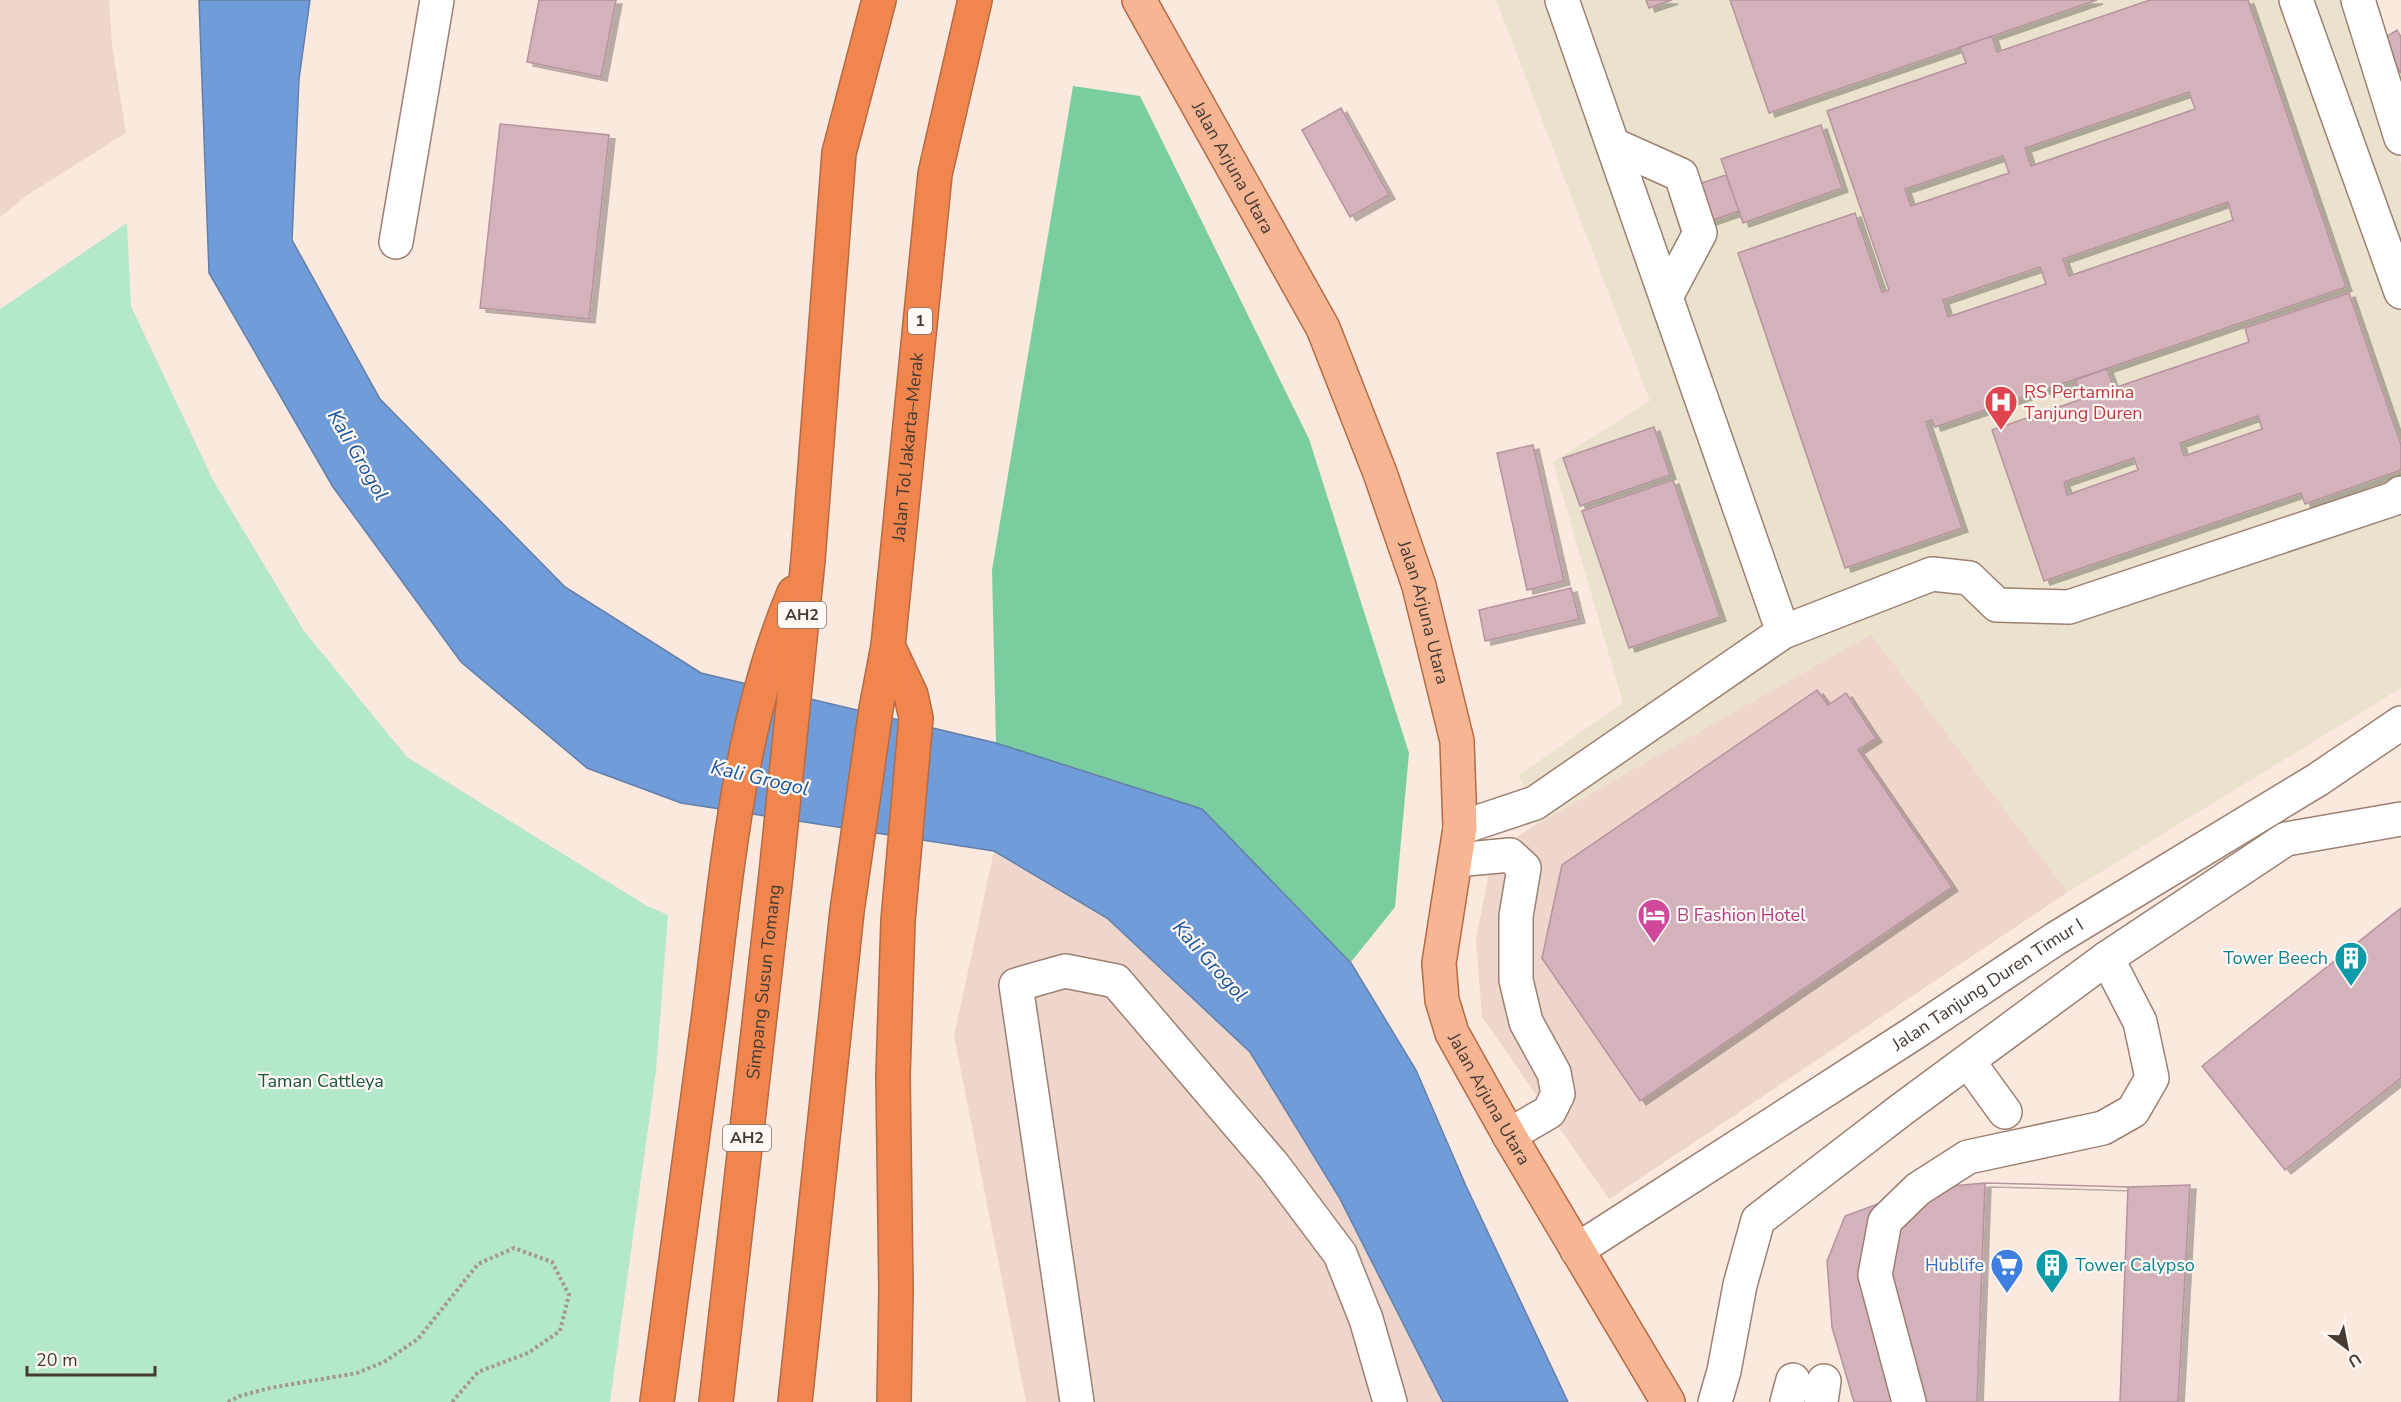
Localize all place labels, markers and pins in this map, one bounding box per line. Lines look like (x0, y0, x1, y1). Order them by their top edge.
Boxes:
place label: RS Pertamina Tanjung Duren (2024, 380, 2143, 425)
hospital icon: RS Pertamina Tanjung Duren (1983, 384, 2019, 431)
hotel icon: B Fashion Hotel (1636, 897, 1672, 944)
place label: B Fashion Hotel (1677, 903, 1806, 927)
building icon: Tower Beech (2333, 940, 2369, 987)
place label: Tower Beech (2223, 946, 2328, 970)
supermarket icon: Hublife (1989, 1247, 2025, 1294)
building icon: Tower Calypso (2034, 1247, 2070, 1294)
place label: Hublife (1925, 1253, 1984, 1277)
place label: Tower Calypso (2075, 1253, 2195, 1277)

